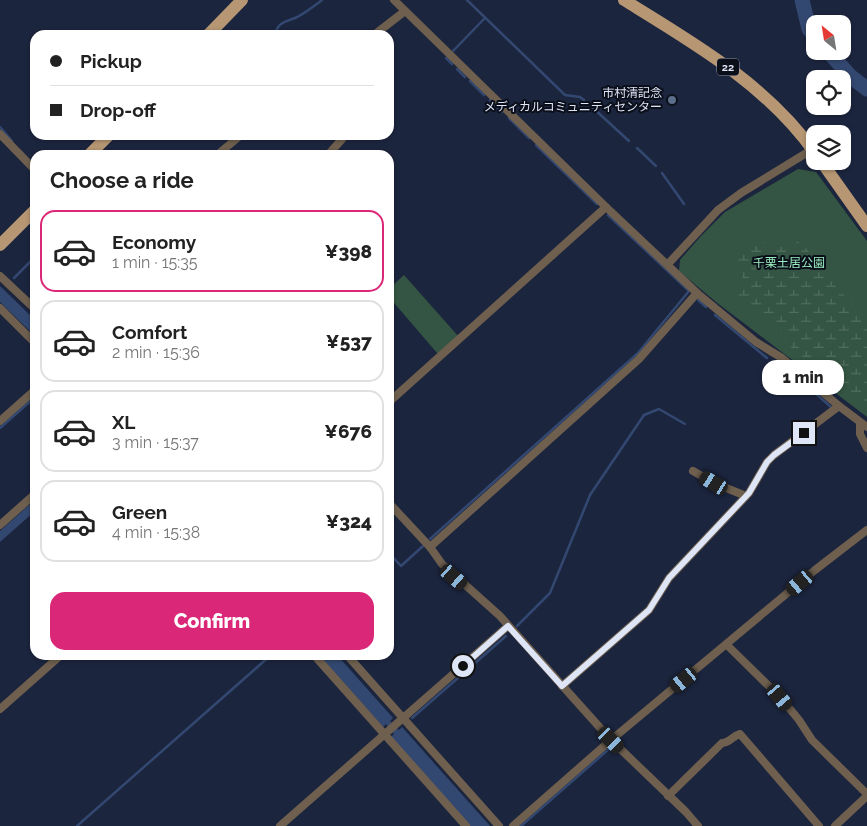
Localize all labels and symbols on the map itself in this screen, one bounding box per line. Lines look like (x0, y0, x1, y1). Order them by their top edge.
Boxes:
north arrow (806, 15, 851, 60)
road number: 22 (717, 58, 739, 76)
place label: 市村清記念 メディカルコミュニティセンター (484, 86, 662, 114)
marker: 市村清記念 メディカルコミュニティセンター (666, 94, 678, 106)
park label: 千栗土居公園 (753, 256, 825, 270)
callout: 1 min (763, 360, 845, 396)
route end (793, 422, 815, 444)
car (697, 469, 730, 497)
car (437, 561, 470, 593)
car (783, 568, 816, 598)
route start (452, 655, 474, 677)
car (667, 665, 700, 695)
car (764, 681, 795, 713)
car (595, 724, 626, 756)

